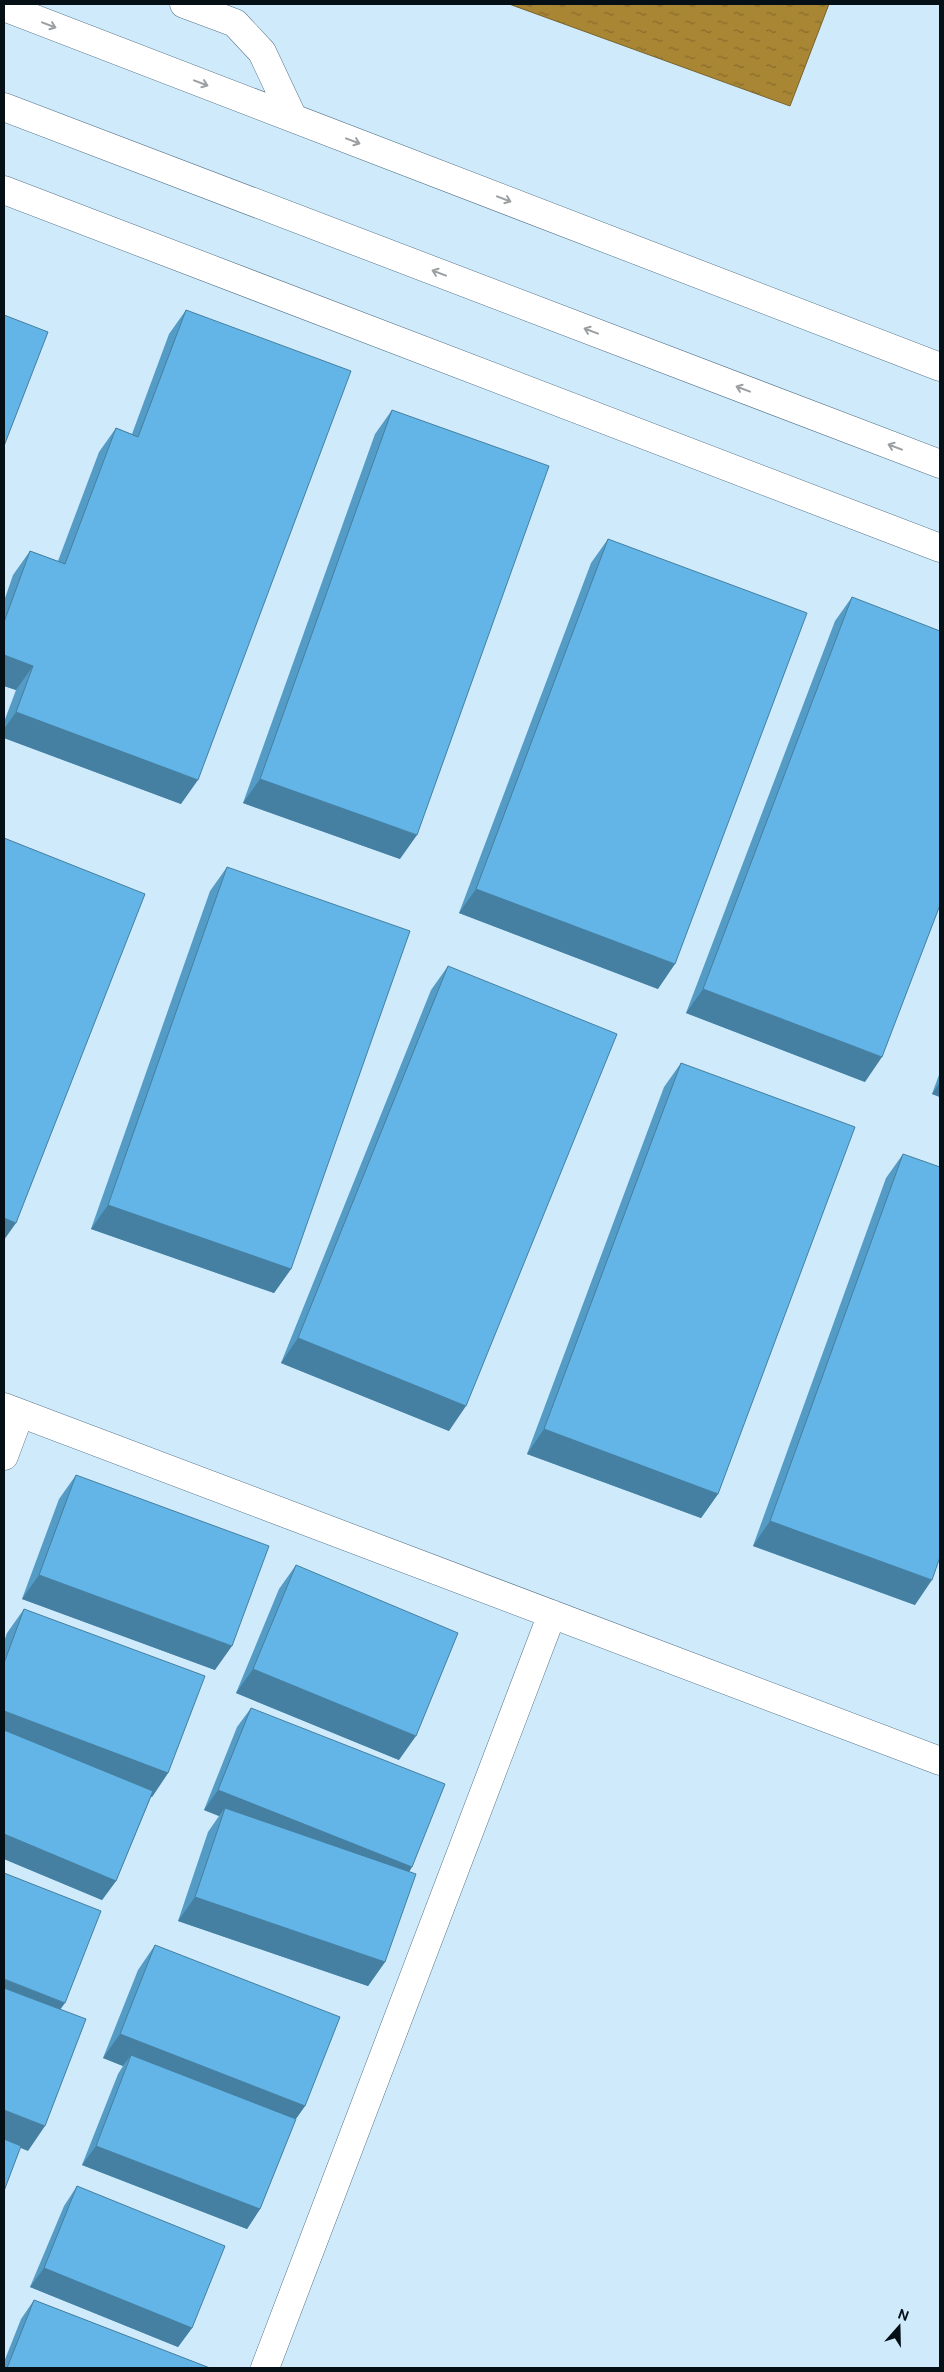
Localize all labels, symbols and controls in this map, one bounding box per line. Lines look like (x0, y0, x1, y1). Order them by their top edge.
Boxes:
one-way arrow (41, 20, 56, 30)
one-way arrow (193, 79, 208, 88)
one-way arrow (344, 137, 360, 146)
one-way arrow (496, 195, 512, 204)
one-way arrow (432, 268, 447, 277)
one-way arrow (584, 326, 599, 335)
one-way arrow (736, 384, 751, 393)
one-way arrow (888, 442, 903, 451)
north arrow (874, 2302, 924, 2352)
text: N (896, 2305, 911, 2325)

